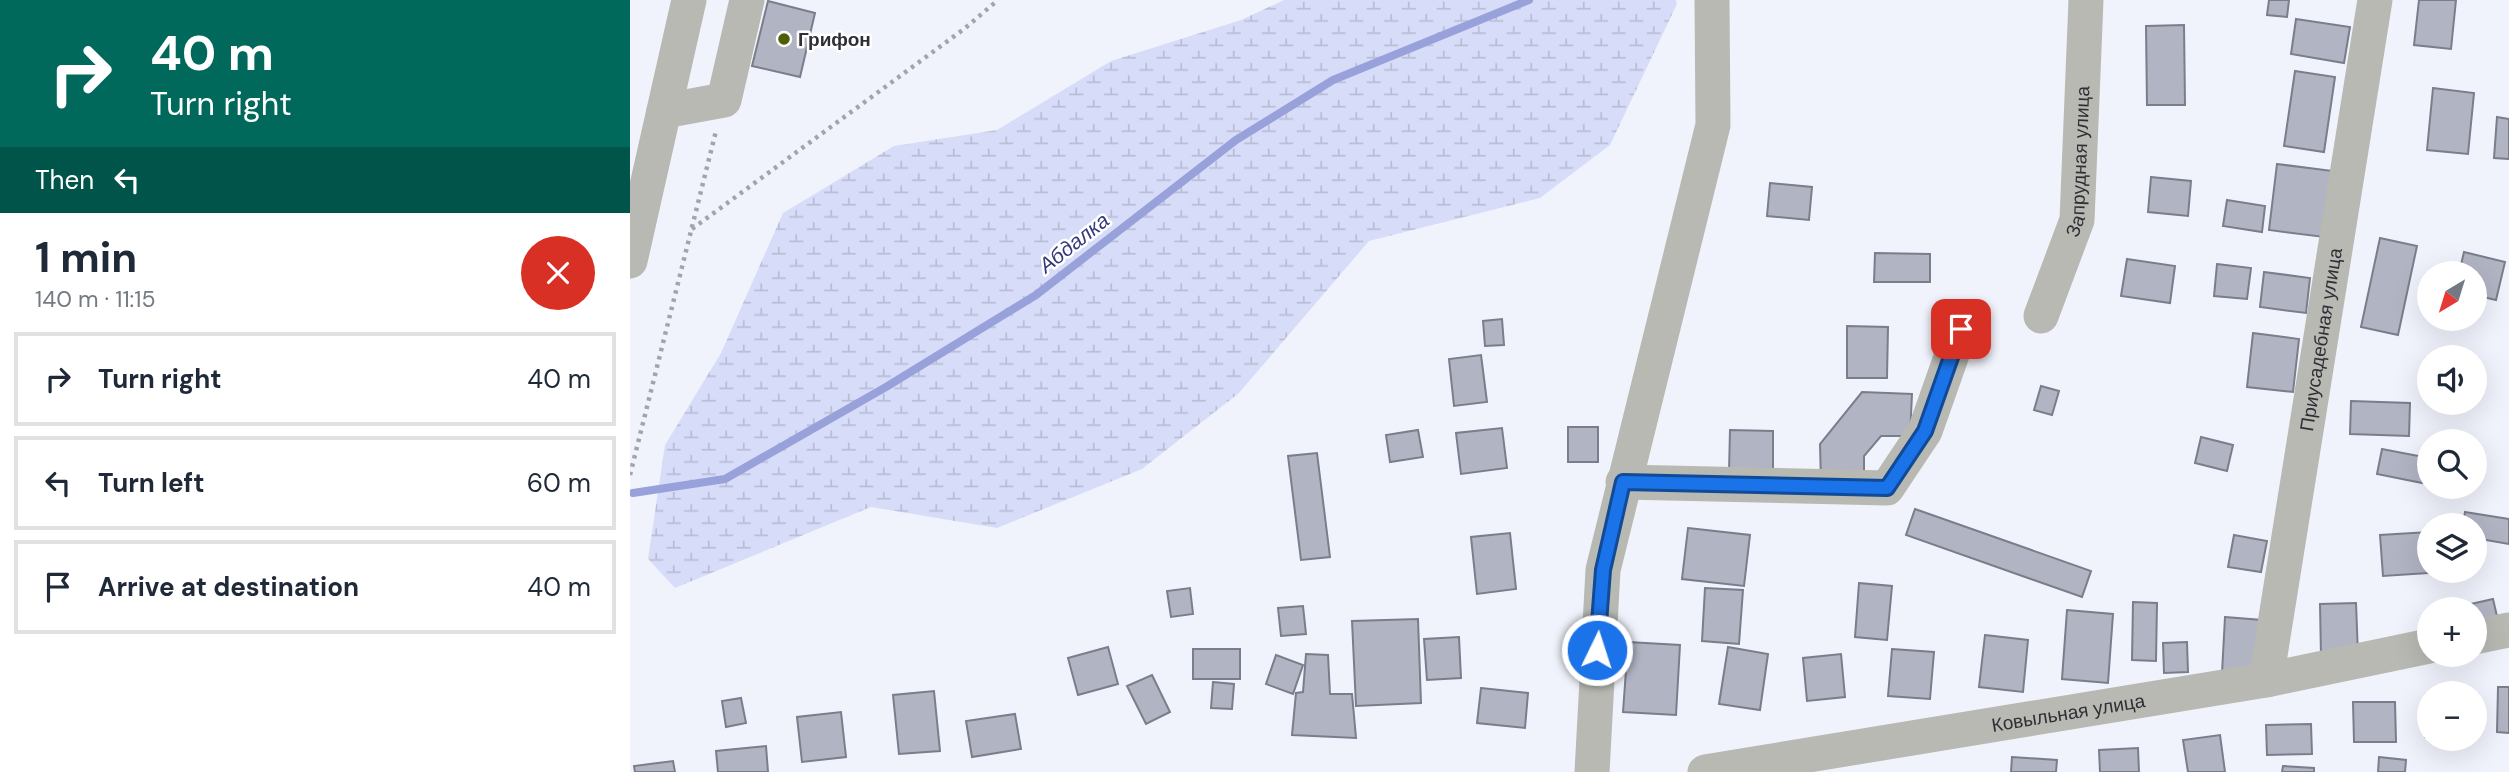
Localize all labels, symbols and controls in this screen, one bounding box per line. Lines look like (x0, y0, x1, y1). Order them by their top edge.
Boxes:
text: 40 m (150, 21, 274, 85)
place label: Грифон (798, 27, 871, 52)
icon: right (35, 28, 126, 119)
marker: Грифон (776, 31, 792, 47)
text: Turn right (150, 83, 292, 125)
street label: Запрудная улица (2059, 85, 2095, 241)
icon: left (108, 161, 146, 199)
text: Then (35, 163, 94, 197)
water label: Абдалка (1031, 207, 1115, 281)
text: 1 min (35, 230, 137, 285)
button: close (521, 236, 595, 310)
street label: Приусадебная улица (2294, 245, 2348, 433)
north arrow (2417, 261, 2487, 331)
map controls (2417, 261, 2487, 751)
text: 140 m · 11:15 (35, 284, 155, 314)
pin (1931, 299, 1991, 359)
icon: arrive (1942, 310, 1980, 348)
button: sound (2417, 345, 2487, 415)
icon: right (39, 360, 77, 398)
text: Turn right (98, 362, 222, 396)
text: 40 m (527, 362, 591, 396)
button: search (2417, 429, 2487, 499)
icon: left (39, 464, 77, 502)
text: Turn left (98, 466, 205, 500)
text: 60 m (527, 466, 591, 500)
button: layers (2417, 513, 2487, 583)
icon: arrive (39, 568, 77, 606)
text: Arrive at destination (98, 570, 359, 604)
text: 40 m (527, 570, 591, 604)
button: + (2417, 597, 2487, 667)
position arrow (1560, 613, 1634, 687)
button: − (2417, 681, 2487, 751)
street label: Ковыльная улица (1990, 687, 2147, 737)

